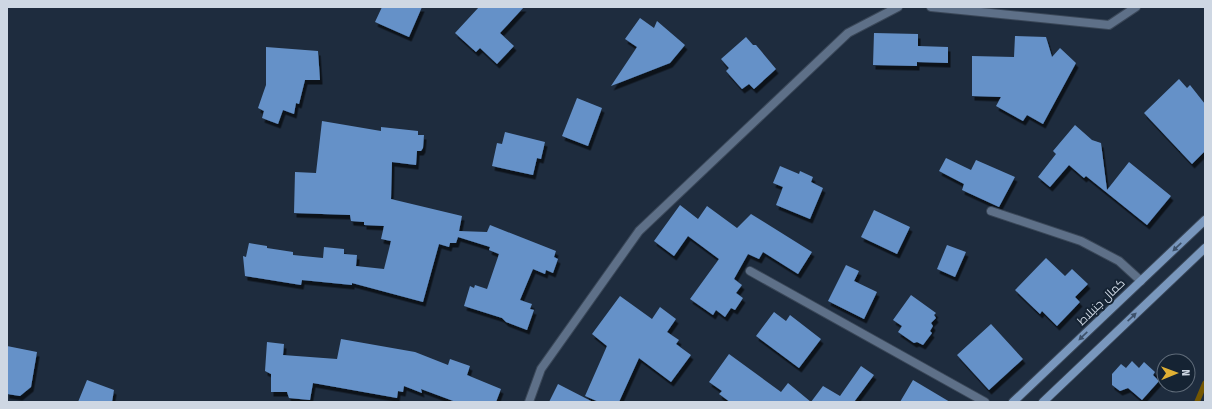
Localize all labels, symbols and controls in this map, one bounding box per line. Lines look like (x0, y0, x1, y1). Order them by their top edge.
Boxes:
one-way arrow (1172, 242, 1182, 252)
street label: كمال جنبلاط (1074, 276, 1128, 328)
one-way arrow (1127, 313, 1137, 322)
one-way arrow (1078, 331, 1088, 341)
north arrow (1156, 353, 1196, 393)
text: N (1179, 369, 1192, 376)

